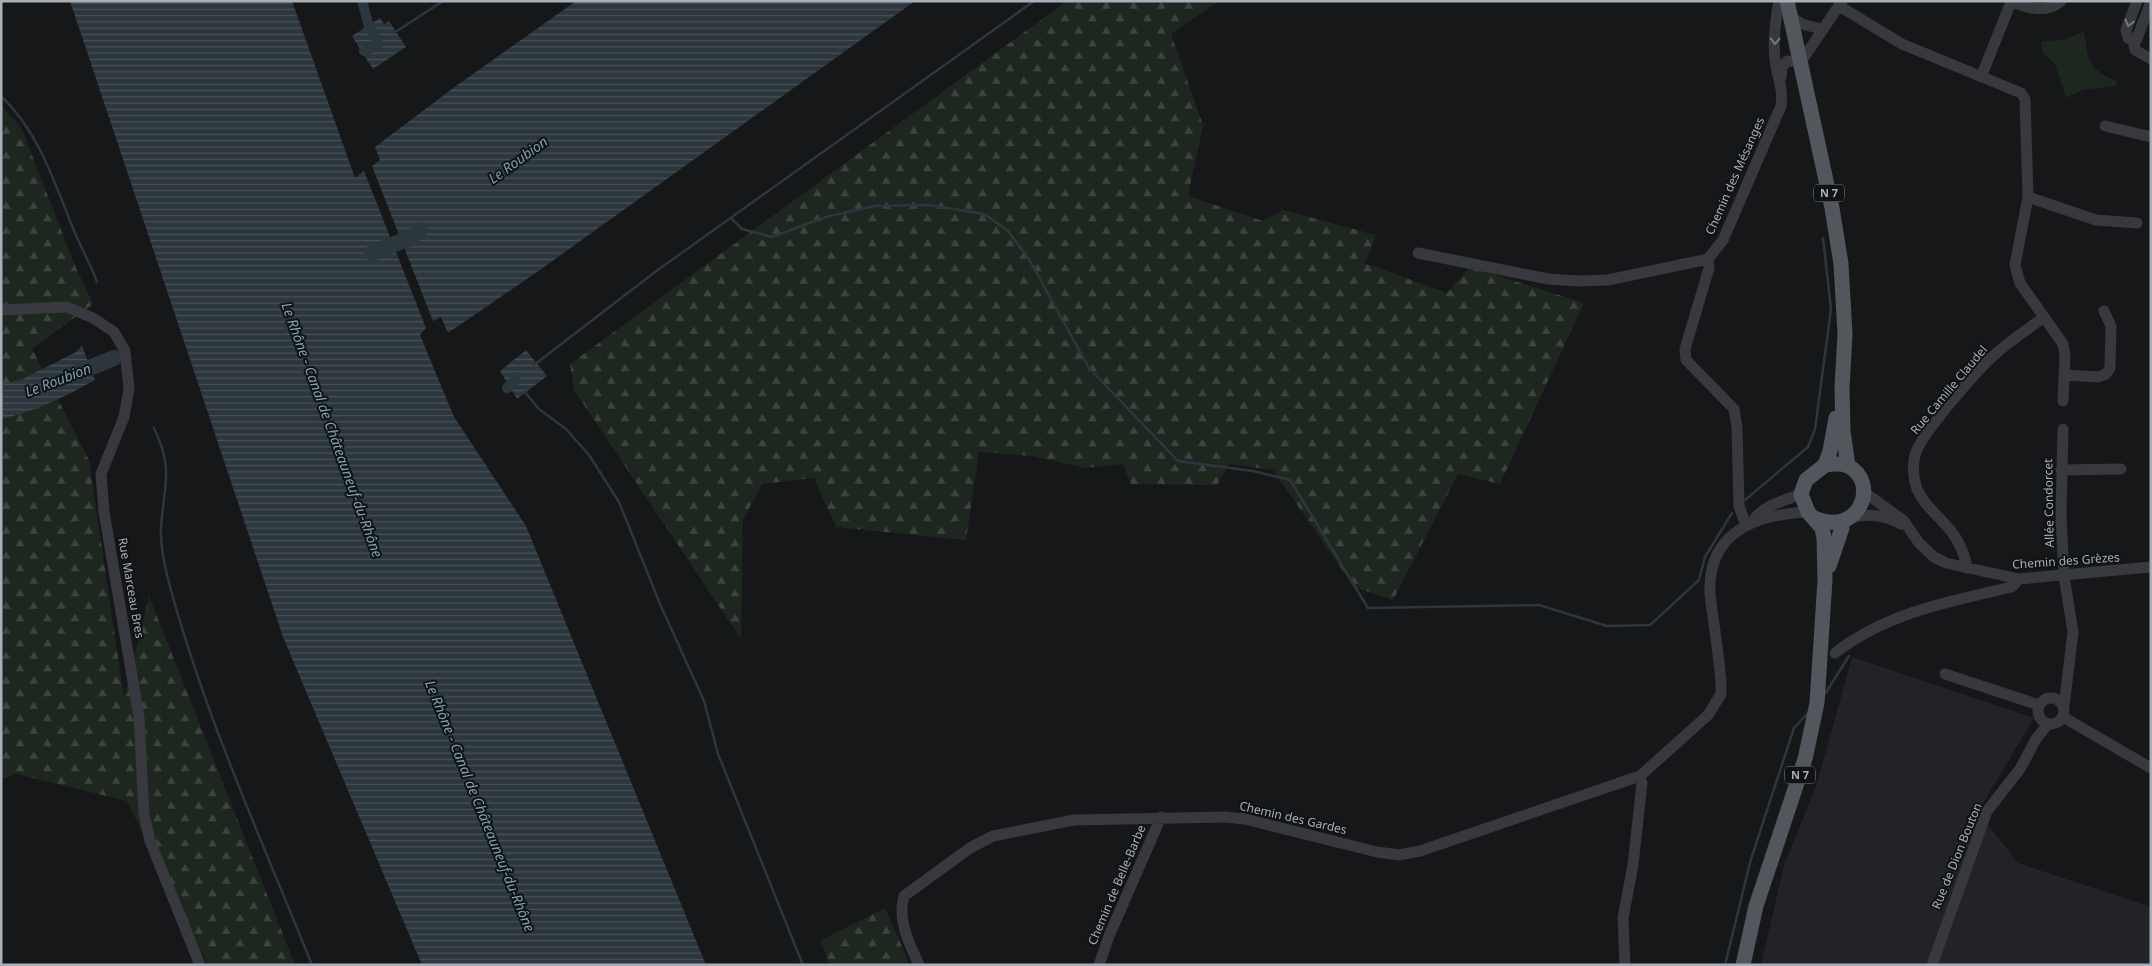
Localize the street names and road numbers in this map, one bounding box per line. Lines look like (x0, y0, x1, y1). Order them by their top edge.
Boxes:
street label: Chemin des Mésanges (1701, 114, 1768, 237)
road number: N 7 (1814, 184, 1844, 202)
street label: Rue Camille Claudel (1906, 341, 1991, 438)
street label: Allée Condorcet (2039, 458, 2058, 548)
street label: Rue Marceau Bres (114, 536, 149, 640)
street label: Chemin des Grèzes (2012, 548, 2121, 573)
road number: N 7 (1785, 766, 1815, 784)
street label: Chemin des Gardes (1238, 797, 1349, 838)
street label: Rue de Dion Bouton (1927, 800, 1986, 911)
street label: Chemin de Belle-Barbe (1084, 822, 1150, 947)

